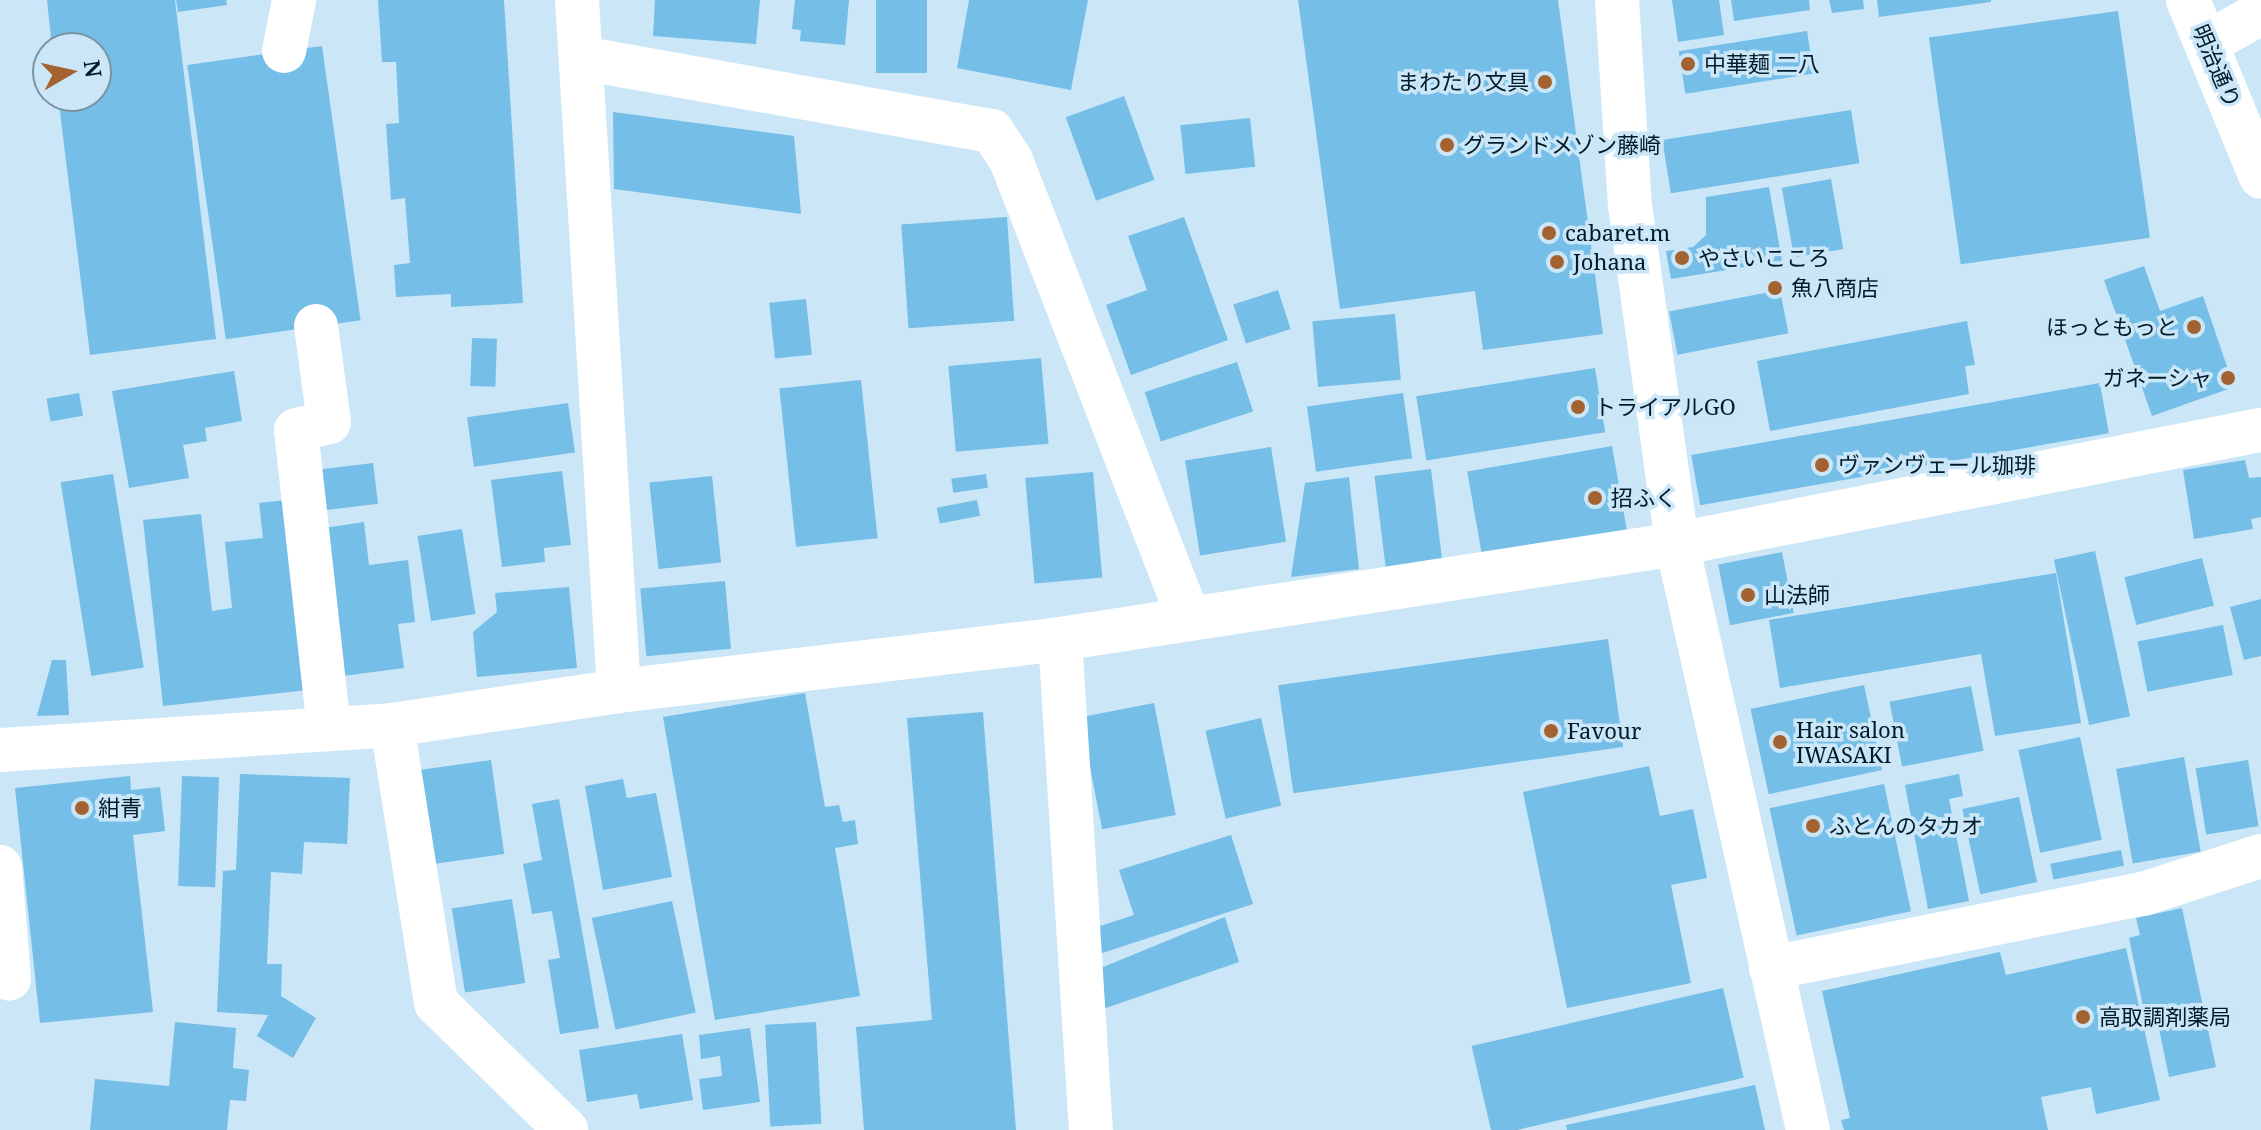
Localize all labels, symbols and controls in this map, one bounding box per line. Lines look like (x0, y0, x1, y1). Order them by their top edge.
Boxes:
street label: 明治通り (2188, 20, 2246, 112)
north arrow (32, 32, 112, 112)
place label: 中華麺 二八 (1704, 51, 1820, 77)
marker: 中華麺 二八 (1679, 55, 1697, 73)
text: N (78, 58, 110, 79)
place label: まわたり文具 (1397, 69, 1529, 95)
marker: まわたり文具 (1536, 73, 1554, 91)
place label: グランドメゾン藤崎 (1463, 132, 1661, 158)
marker: グランドメゾン藤崎 (1438, 136, 1456, 154)
place label: cabaret.m (1565, 220, 1670, 246)
marker: cabaret.m (1540, 224, 1558, 242)
place label: やさいこころ (1698, 245, 1830, 271)
place label: Johana (1573, 249, 1646, 275)
marker: やさいこころ (1673, 249, 1691, 267)
marker: Johana (1548, 253, 1566, 271)
place label: 魚八商店 (1791, 275, 1879, 301)
marker: 魚八商店 (1766, 279, 1784, 297)
place label: ほっともっと (2046, 314, 2178, 340)
marker: ほっともっと (2185, 318, 2203, 336)
place label: ガネーシャ (2102, 365, 2212, 391)
marker: ガネーシャ (2219, 369, 2237, 387)
place label: トライアルGO (1594, 394, 1736, 420)
marker: トライアルGO (1569, 398, 1587, 416)
place label: ヴァンヴェール珈琲 (1838, 452, 2036, 478)
marker: ヴァンヴェール珈琲 (1813, 456, 1831, 474)
place label: 招ふく (1611, 485, 1677, 511)
marker: 招ふく (1586, 489, 1604, 507)
place label: 山法師 (1764, 582, 1830, 608)
marker: 山法師 (1739, 586, 1757, 604)
place label: Hair salon IWASAKI (1796, 716, 1905, 768)
place label: Favour (1567, 718, 1641, 744)
marker: Favour (1542, 722, 1560, 740)
marker: Hair salon IWASAKI (1771, 733, 1789, 751)
place label: 紺青 (98, 795, 142, 821)
marker: 紺青 (73, 799, 91, 817)
place label: ふとんのタカオ (1829, 813, 1983, 839)
marker: ふとんのタカオ (1804, 817, 1822, 835)
place label: 高取調剤薬局 (2099, 1004, 2231, 1030)
marker: 高取調剤薬局 (2074, 1008, 2092, 1026)

